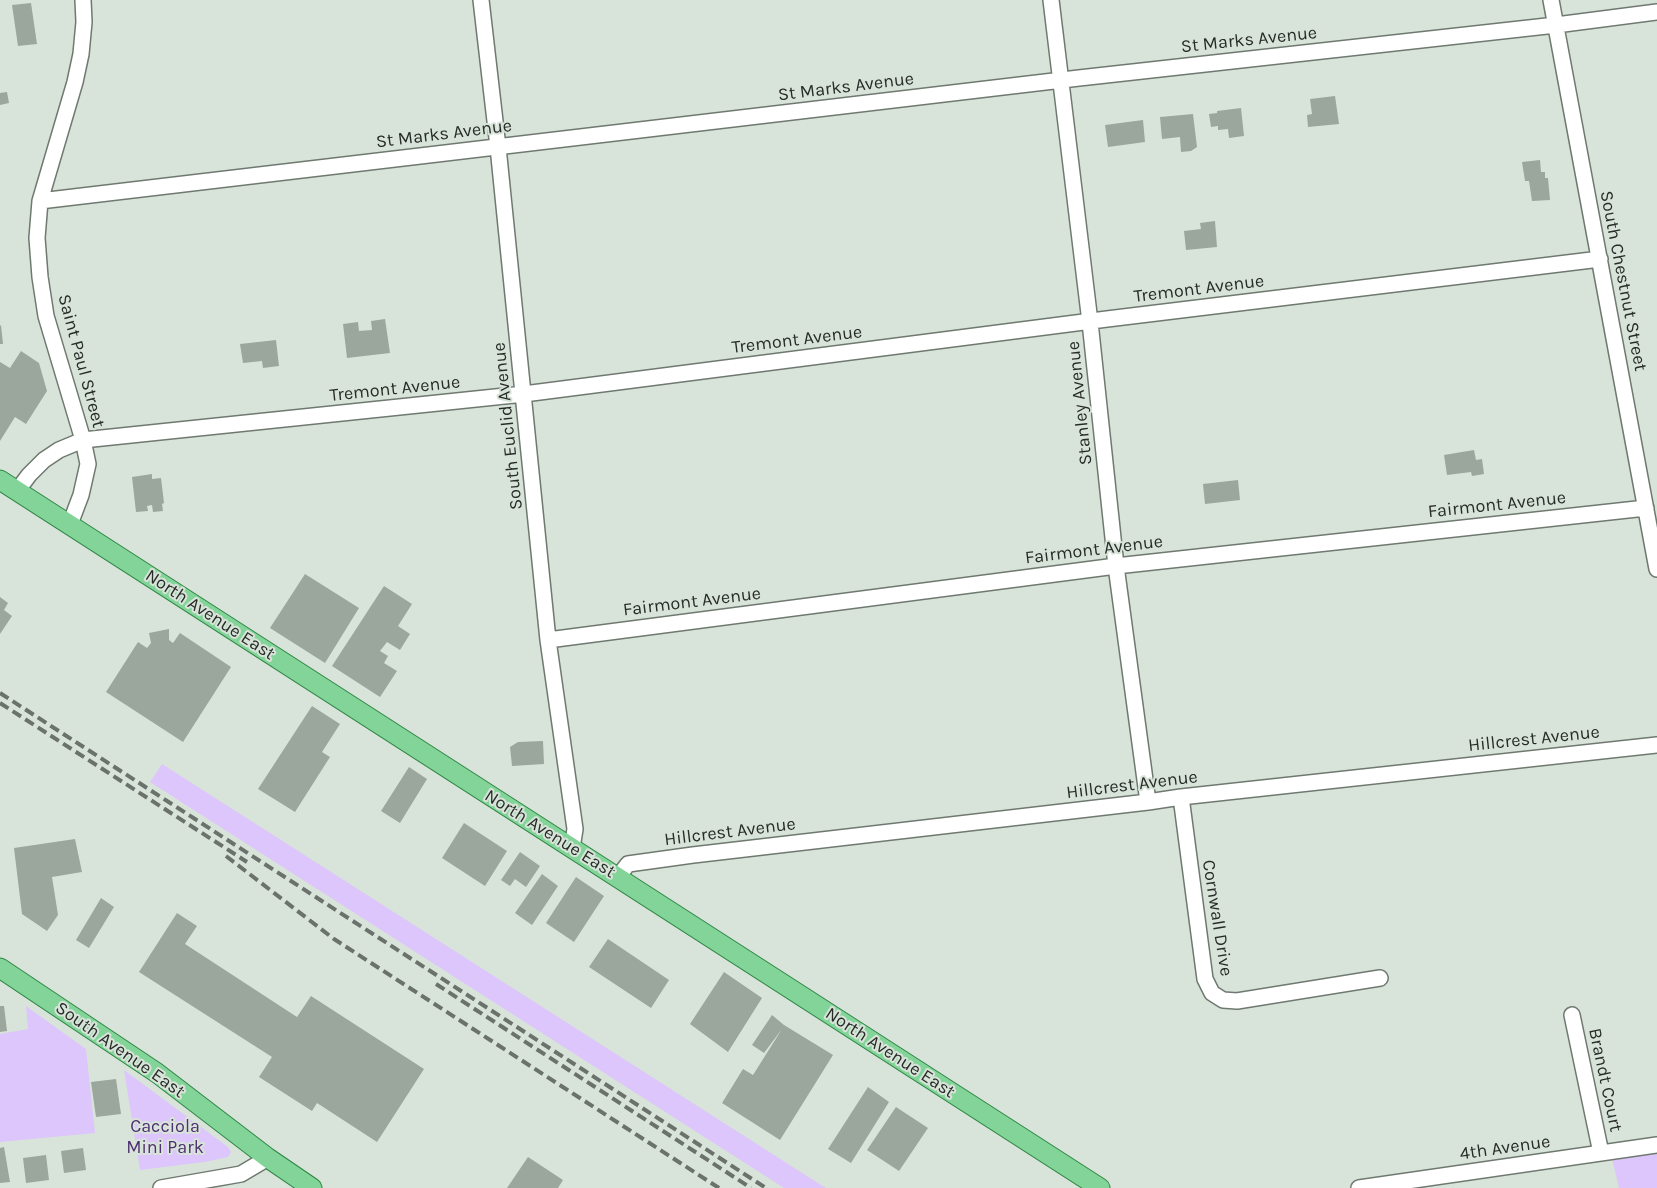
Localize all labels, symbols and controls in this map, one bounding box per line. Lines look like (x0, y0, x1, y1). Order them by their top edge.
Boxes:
street label: St Marks Avenue (1180, 22, 1318, 58)
street label: St Marks Avenue (777, 68, 915, 106)
street label: St Marks Avenue (375, 115, 513, 153)
street label: South Chestnut Street (1595, 189, 1651, 373)
street label: Tremont Avenue (1133, 270, 1265, 308)
street label: Saint Paul Street (53, 292, 109, 430)
street label: Tremont Avenue (731, 321, 863, 359)
street label: Stanley Avenue (1063, 340, 1097, 466)
street label: South Euclid Avenue (488, 341, 528, 511)
street label: Tremont Avenue (329, 371, 461, 407)
street label: Fairmont Avenue (1427, 487, 1567, 523)
street label: Fairmont Avenue (1024, 531, 1164, 569)
street label: North Avenue East (141, 565, 279, 665)
street label: Fairmont Avenue (622, 583, 762, 621)
street label: Hillcrest Avenue (1467, 721, 1601, 757)
street label: Hillcrest Avenue (1065, 766, 1199, 804)
street label: North Avenue East (481, 785, 619, 883)
street label: Hillcrest Avenue (663, 813, 797, 851)
street label: Cornwall Drive (1197, 858, 1237, 978)
street label: South Avenue East (51, 997, 189, 1103)
street label: North Avenue East (821, 1003, 959, 1103)
street label: Brandt Court (1583, 1026, 1627, 1134)
park label: Cacciola Mini Park (126, 1116, 204, 1158)
street label: 4th Avenue (1458, 1131, 1552, 1165)

